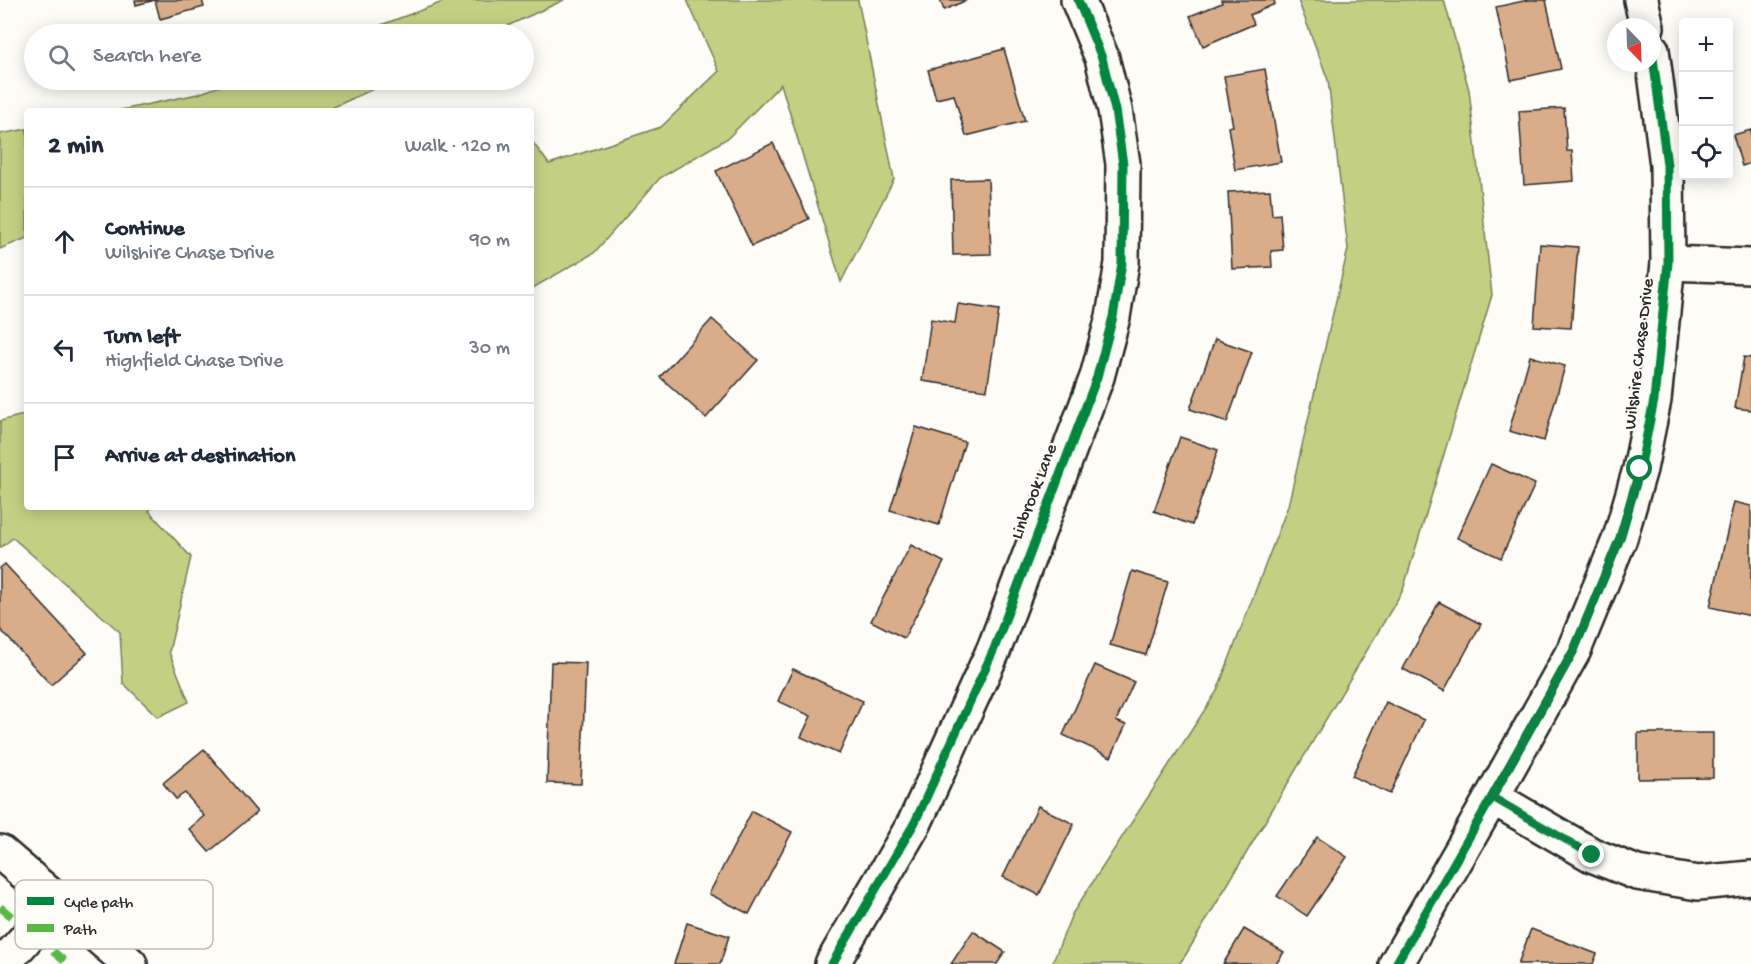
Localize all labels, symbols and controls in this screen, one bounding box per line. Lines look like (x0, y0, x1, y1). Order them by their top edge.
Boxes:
north arrow (1607, 18, 1661, 72)
map controls (1679, 18, 1733, 180)
button: + (1679, 18, 1733, 72)
search box (24, 24, 534, 90)
icon: search (45, 41, 78, 74)
text: Search here (93, 44, 201, 70)
button: − (1679, 72, 1733, 126)
button: locate (1679, 126, 1733, 180)
text: 2 min (48, 132, 103, 163)
text: Walk · 120 m (405, 136, 510, 159)
text: Continue (105, 217, 185, 243)
icon: ahead (48, 225, 81, 258)
text: 90 m (470, 230, 510, 253)
text: Wilshire Chase Drive (105, 243, 274, 266)
street label: Wilshire Chase Drive (1620, 277, 1660, 431)
text: Turn left (105, 325, 179, 351)
icon: left (48, 333, 81, 366)
text: 30 m (469, 338, 510, 361)
text: Highfield Chase Drive (105, 351, 283, 374)
icon: arrive (48, 441, 81, 474)
street label: Linbrook Lane (1007, 441, 1063, 543)
text: Arrive at destination (105, 444, 295, 470)
route start (1626, 455, 1652, 481)
route end (1578, 841, 1604, 867)
legend (15, 880, 213, 949)
text: Cycle path (64, 895, 134, 914)
text: Path (63, 922, 97, 941)

